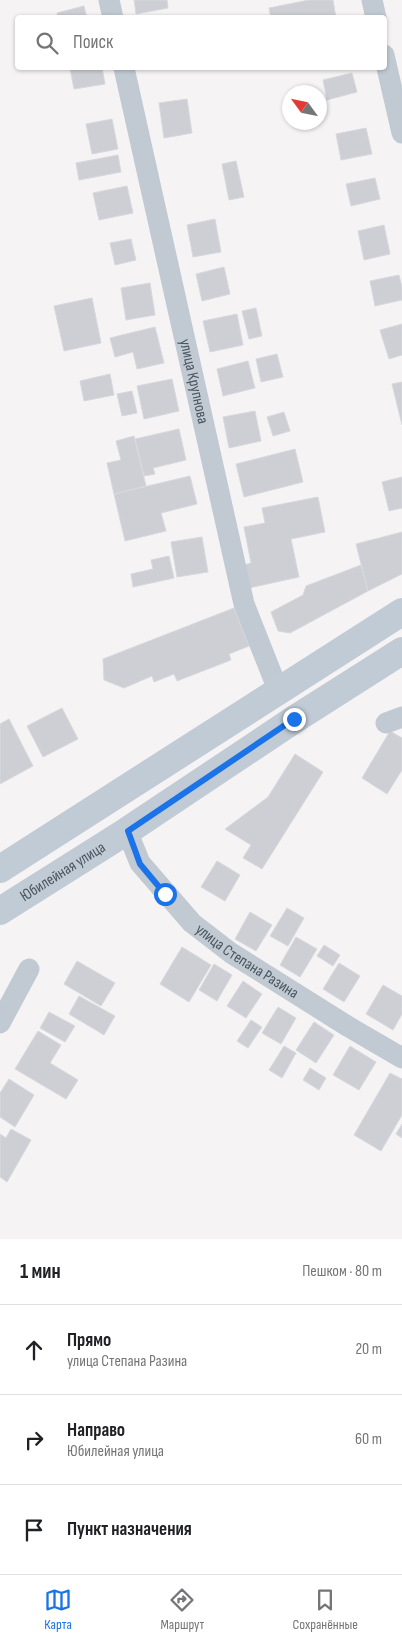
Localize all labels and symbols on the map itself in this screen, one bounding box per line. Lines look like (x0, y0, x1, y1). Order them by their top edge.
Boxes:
north arrow (282, 85, 327, 130)
street label: улица Крупнова (175, 337, 213, 425)
route end (283, 708, 306, 731)
street label: Юбилейная улица (16, 838, 109, 905)
route start (154, 883, 177, 906)
street label: улица Степана Разина (192, 920, 302, 1003)

